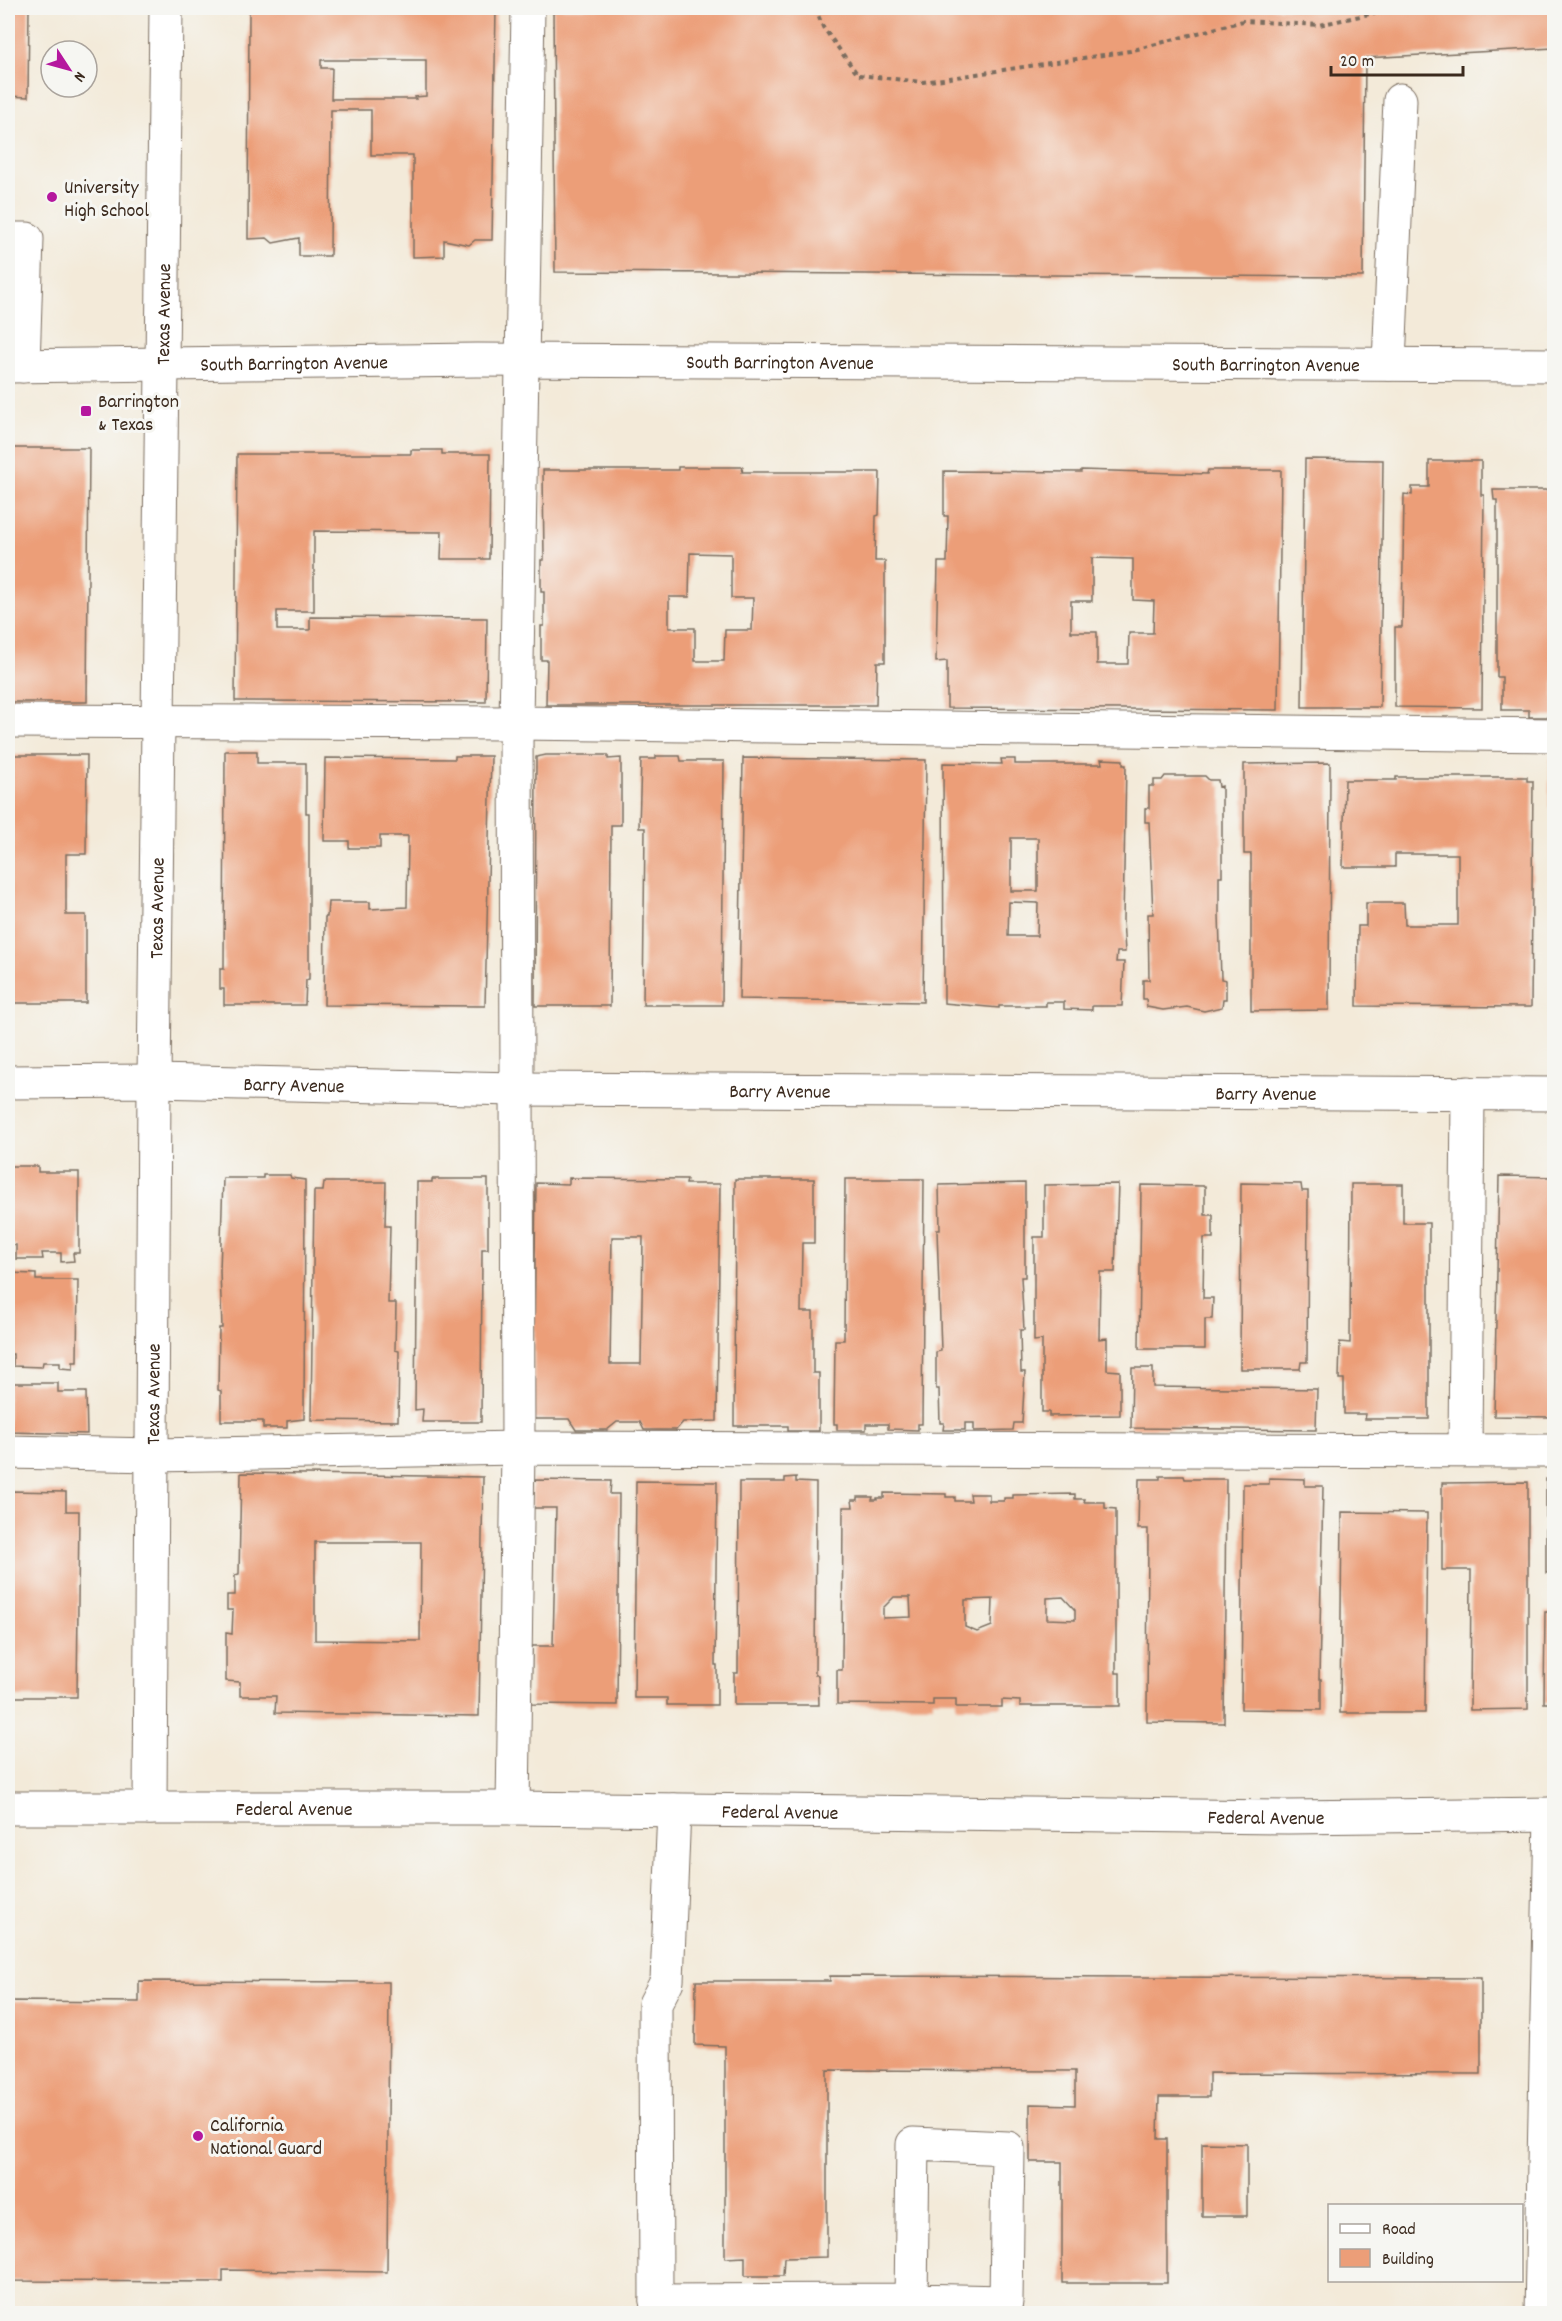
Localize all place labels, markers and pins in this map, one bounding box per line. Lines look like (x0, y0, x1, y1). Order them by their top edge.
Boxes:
place label: University High School (64, 175, 149, 226)
marker: University High School (45, 190, 59, 204)
place label: Barrington & Texas (98, 389, 179, 440)
marker: Barrington & Texas (79, 404, 93, 418)
place label: California National Guard (210, 2113, 322, 2164)
marker: California National Guard (191, 2129, 205, 2143)

